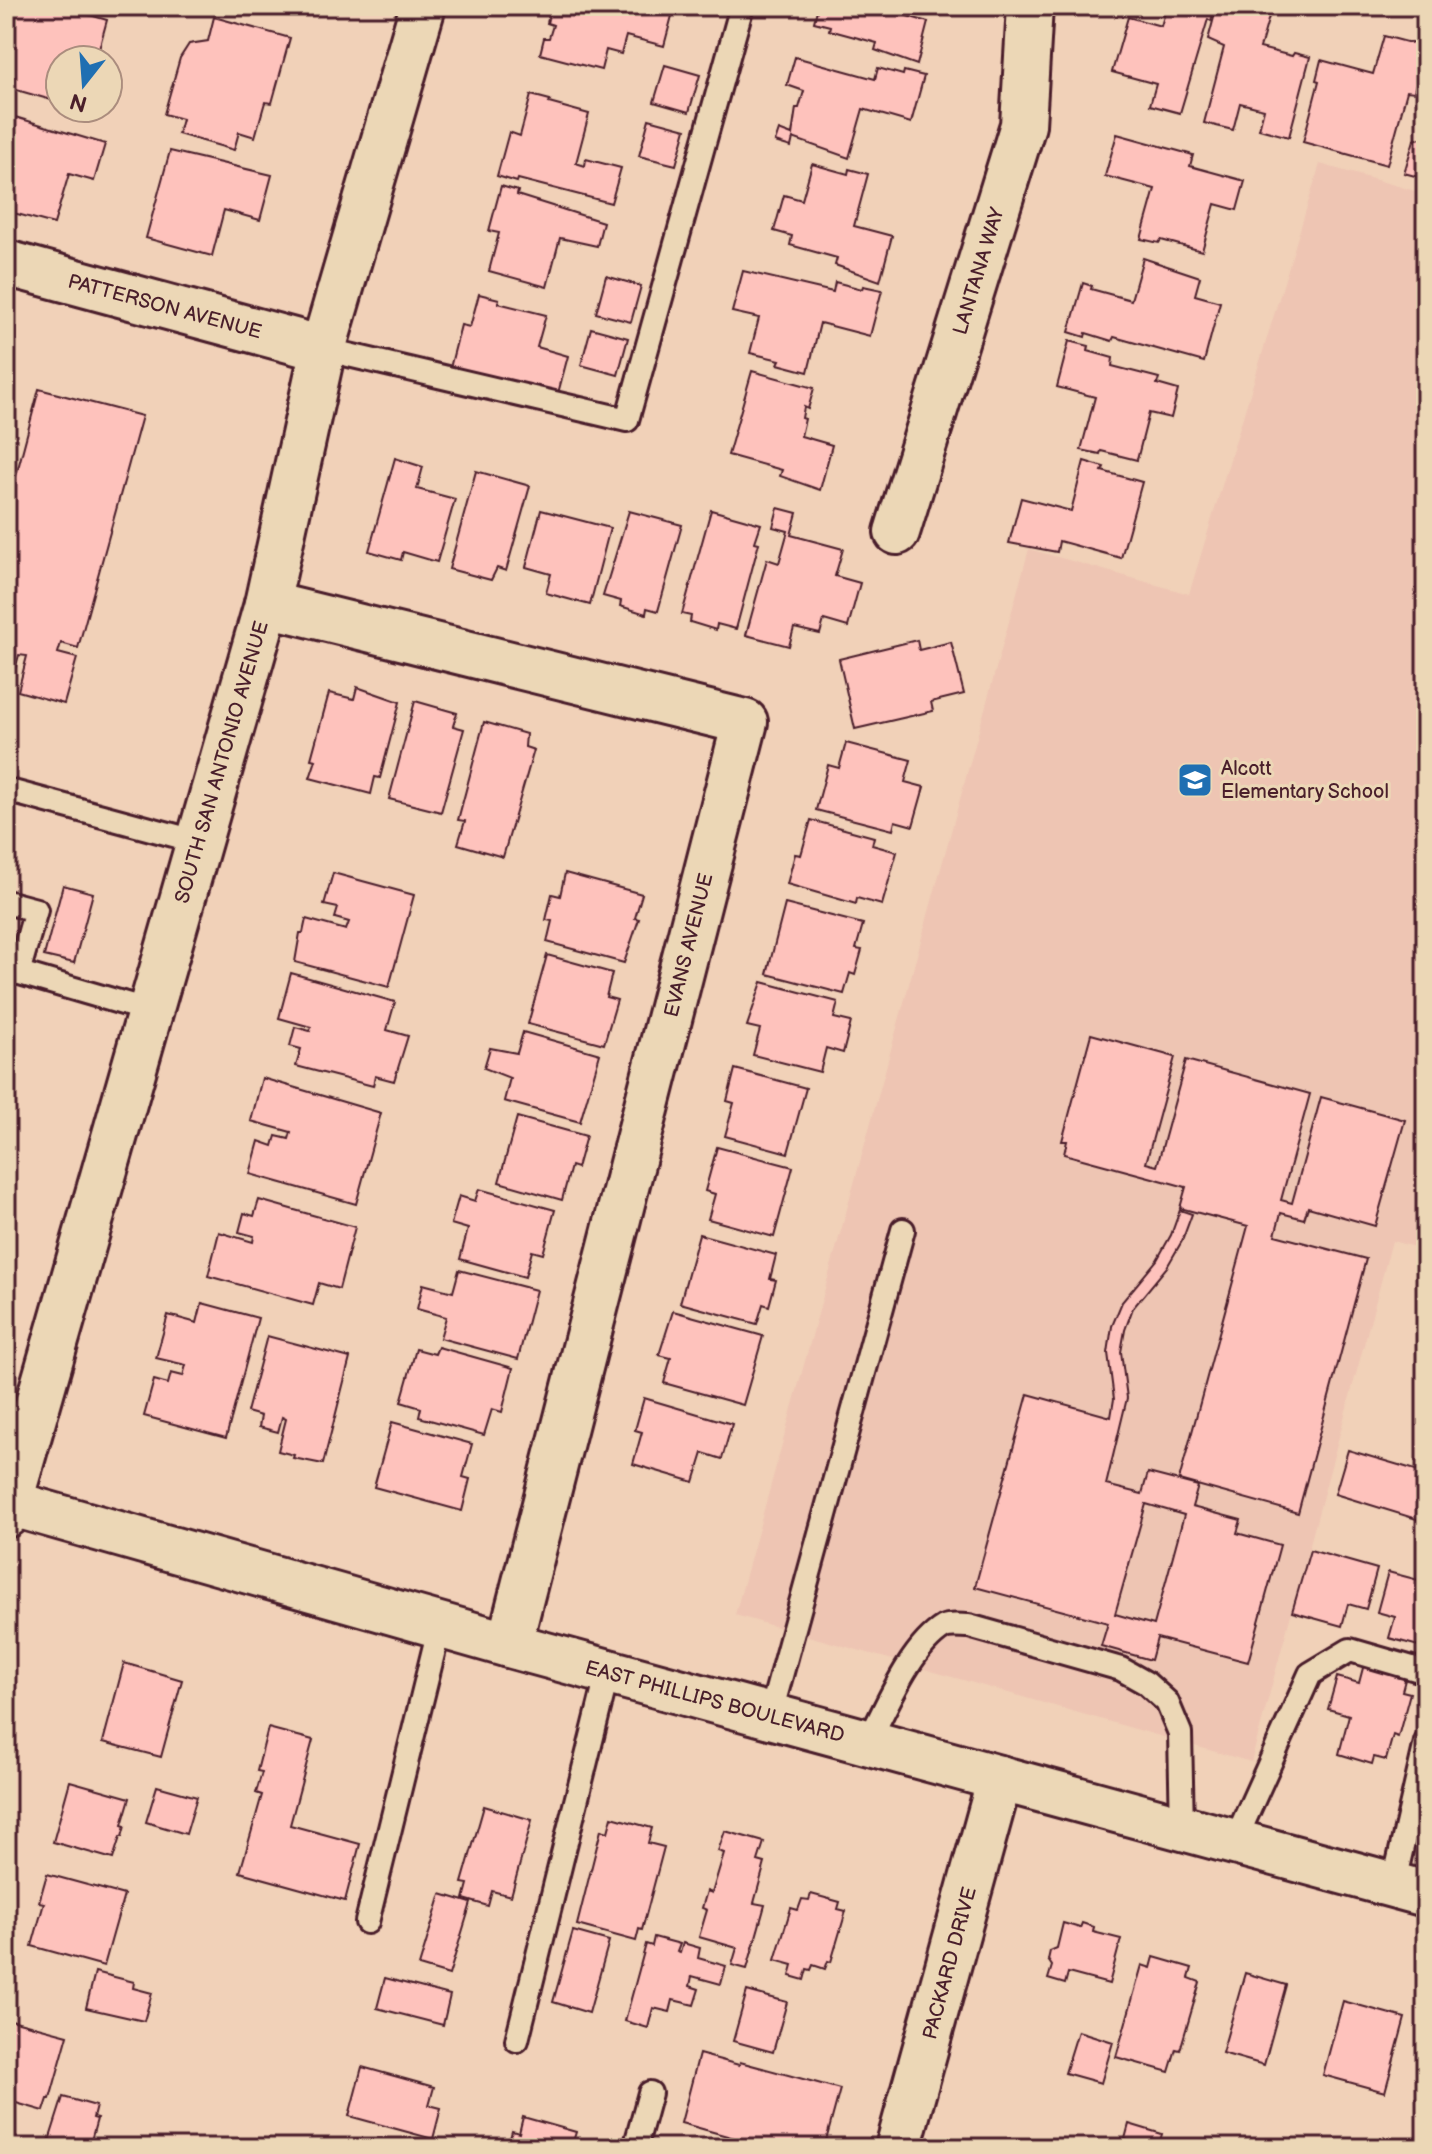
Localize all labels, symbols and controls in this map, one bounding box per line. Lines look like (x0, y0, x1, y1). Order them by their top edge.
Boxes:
north arrow (44, 44, 124, 124)
text: N (67, 86, 90, 117)
street label: LANTANA WAY (948, 205, 1010, 338)
street label: PATTERSON AVENUE (65, 270, 264, 344)
street label: SOUTH SAN ANTONIO AVENUE (170, 618, 274, 906)
place label: Alcott Elementary School (1221, 757, 1389, 804)
school or university icon: Alcott Elementary School (1176, 761, 1214, 799)
street label: EVANS AVENUE (659, 871, 718, 1020)
street label: EAST PHILLIPS BOULEVARD (583, 1656, 847, 1748)
street label: PACKARD DRIVE (918, 1884, 982, 2042)

